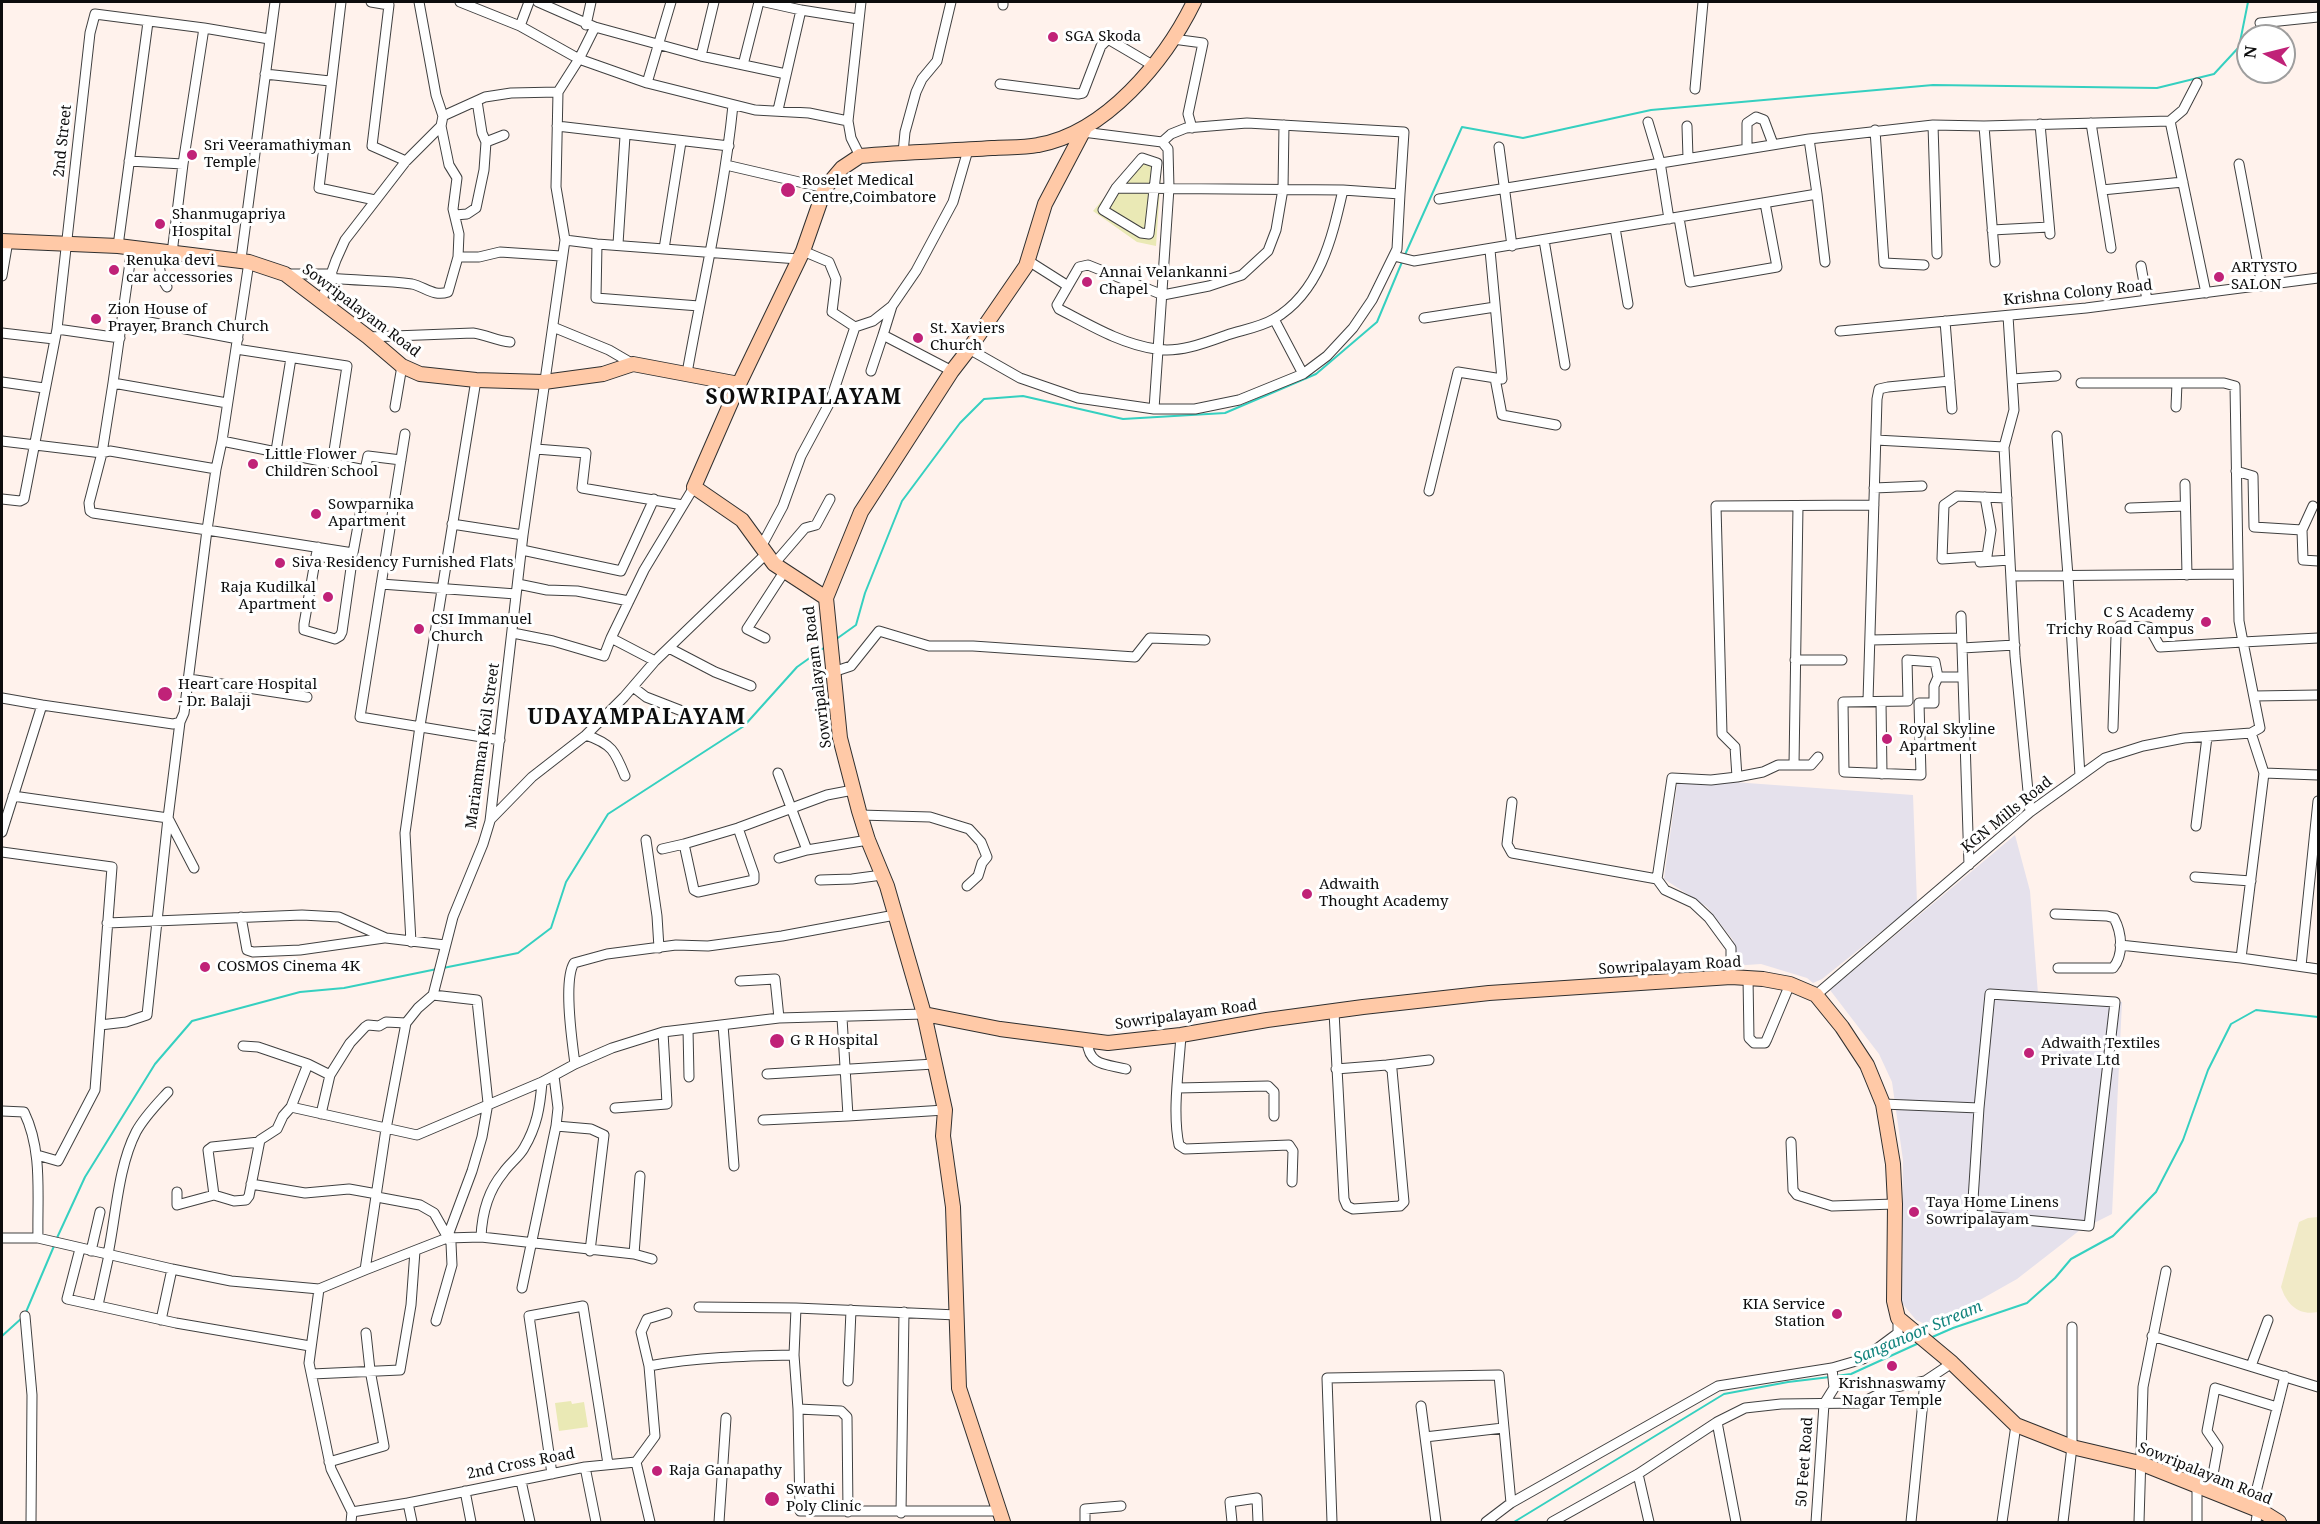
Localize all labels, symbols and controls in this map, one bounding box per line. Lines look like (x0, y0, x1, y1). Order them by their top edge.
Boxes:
north arrow (2236, 24, 2296, 84)
place label: SGA Skoda (1065, 28, 1141, 46)
marker: SGA Skoda (1046, 30, 1060, 44)
text: N (2238, 44, 2262, 60)
street label: 2nd Street (50, 104, 76, 178)
place label: Sri Veeramathiyman Temple (204, 137, 351, 172)
marker: Sri Veeramathiyman Temple (185, 148, 199, 162)
place label: Roselet Medical Centre,Coimbatore (802, 172, 936, 207)
marker: Roselet Medical Centre,Coimbatore (779, 181, 797, 199)
place label: Shanmugapriya Hospital (172, 206, 286, 241)
marker: Shanmugapriya Hospital (153, 217, 167, 231)
place label: Renuka devi car accessories (126, 252, 233, 287)
place label: ARTYSTO SALON (2231, 259, 2297, 294)
street label: Sowripalayam Road (298, 261, 424, 361)
marker: Renuka devi car accessories (107, 263, 121, 277)
place label: Annai Velankanni Chapel (1099, 264, 1227, 299)
marker: ARTYSTO SALON (2212, 270, 2226, 284)
marker: Annai Velankanni Chapel (1080, 275, 1094, 289)
street label: Krishna Colony Road (2003, 276, 2153, 310)
place label: Zion House of Prayer, Branch Church (108, 301, 269, 336)
marker: Zion House of Prayer, Branch Church (89, 312, 103, 326)
place label: St. Xaviers Church (930, 320, 1005, 355)
marker: St. Xaviers Church (911, 331, 925, 345)
district label: SOWRIPALAYAM (705, 385, 903, 411)
place label: Little Flower Children School (265, 446, 378, 481)
marker: Little Flower Children School (246, 457, 260, 471)
place label: Sowparnika Apartment (328, 496, 414, 531)
marker: Sowparnika Apartment (309, 507, 323, 521)
place label: Siva Residency Furnished Flats (292, 554, 513, 572)
marker: Siva Residency Furnished Flats (273, 556, 287, 570)
place label: Raja Kudilkal Apartment (221, 579, 316, 614)
marker: Raja Kudilkal Apartment (321, 590, 335, 604)
place label: C S Academy Trichy Road Campus (2047, 604, 2194, 639)
street label: Sowripalayam Road (800, 605, 836, 749)
place label: CSI Immanuel Church (431, 611, 532, 646)
marker: C S Academy Trichy Road Campus (2199, 615, 2213, 629)
marker: CSI Immanuel Church (412, 622, 426, 636)
street label: Mariamman Koil Street (462, 662, 504, 830)
place label: Heart care Hospital - Dr. Balaji (178, 676, 317, 711)
marker: Heart care Hospital - Dr. Balaji (156, 685, 174, 703)
district label: UDAYAMPALAYAM (527, 705, 747, 731)
place label: Royal Skyline Apartment (1899, 721, 1995, 756)
marker: Royal Skyline Apartment (1880, 732, 1894, 746)
street label: KGN Mills Road (1958, 773, 2056, 857)
place label: Adwaith Thought Academy (1319, 876, 1448, 911)
marker: Adwaith Thought Academy (1300, 887, 1314, 901)
street label: Sowripalayam Road (1598, 953, 1742, 979)
place label: COSMOS Cinema 4K (217, 958, 360, 976)
marker: COSMOS Cinema 4K (198, 960, 212, 974)
street label: Sowripalayam Road (1114, 996, 1258, 1034)
marker: G R Hospital (768, 1032, 786, 1050)
place label: G R Hospital (790, 1032, 878, 1050)
place label: Adwaith Textiles Private Ltd (2041, 1035, 2160, 1070)
marker: Adwaith Textiles Private Ltd (2022, 1046, 2036, 1060)
place label: Taya Home Linens Sowripalayam (1926, 1194, 2059, 1229)
marker: Taya Home Linens Sowripalayam (1907, 1205, 1921, 1219)
place label: KIA Service Station (1742, 1296, 1825, 1331)
water label: Sanganoor Stream (1850, 1297, 1986, 1369)
marker: KIA Service Station (1830, 1307, 1844, 1321)
marker: Krishnaswamy Nagar Temple (1885, 1359, 1899, 1373)
place label: Krishnaswamy Nagar Temple (1838, 1375, 1946, 1410)
street label: 50 Feet Road (1793, 1416, 1817, 1508)
street label: Sowripalayam Road (2135, 1439, 2275, 1509)
street label: 2nd Cross Road (465, 1445, 577, 1483)
place label: Raja Ganapathy (669, 1462, 782, 1480)
marker: Raja Ganapathy (650, 1464, 664, 1478)
place label: Swathi Poly Clinic (786, 1481, 861, 1516)
marker: Swathi Poly Clinic (763, 1490, 781, 1508)

